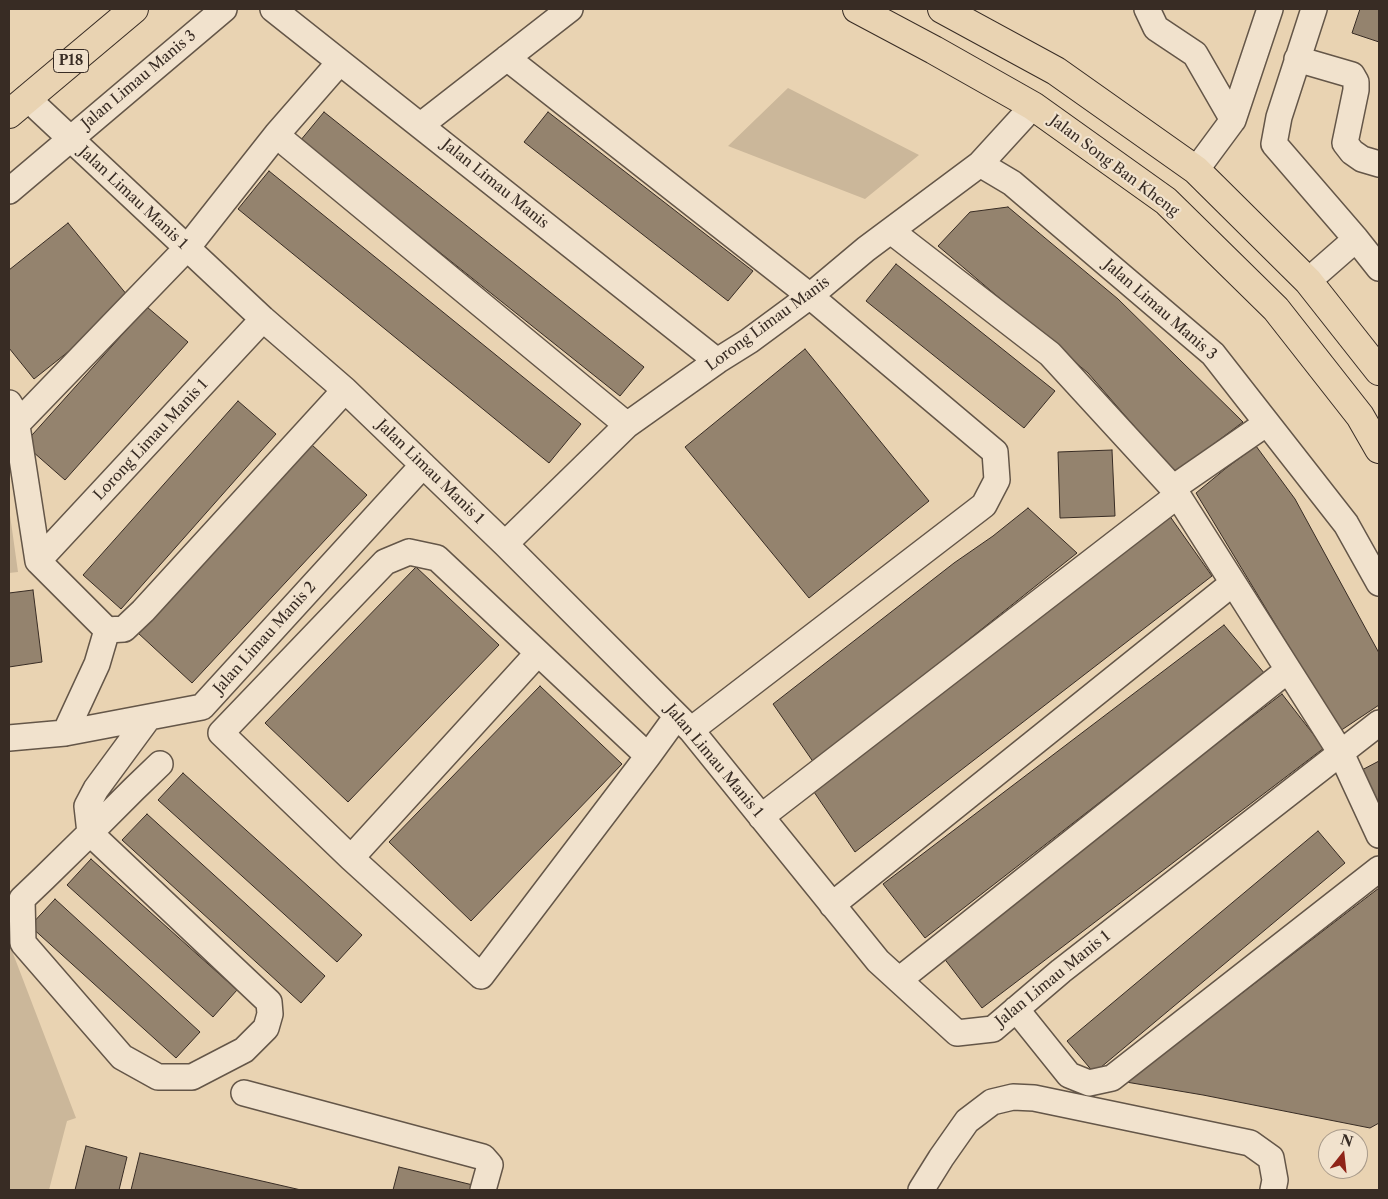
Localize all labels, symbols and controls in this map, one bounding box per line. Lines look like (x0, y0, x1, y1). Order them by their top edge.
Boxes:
street label: Jalan Limau Manis 3 (78, 27, 200, 133)
road number: P18 (54, 49, 88, 72)
street label: Jalan Song Ban Kheng (1046, 112, 1182, 220)
street label: Jalan Limau Manis (438, 136, 552, 232)
street label: Jalan Limau Manis 1 (75, 143, 191, 253)
street label: Jalan Limau Manis 3 (1100, 256, 1220, 364)
street label: Lorong Limau Manis (703, 273, 833, 375)
street label: Lorong Limau Manis 1 (90, 376, 212, 504)
street label: Jalan Limau Manis 1 (373, 416, 487, 528)
street label: Jalan Limau Manis 2 (210, 578, 320, 698)
street label: Jalan Limau Manis 1 (661, 701, 767, 821)
street label: Jalan Limau Manis 1 (992, 927, 1114, 1031)
north arrow (1318, 1129, 1368, 1179)
text: N (1339, 1130, 1355, 1151)

